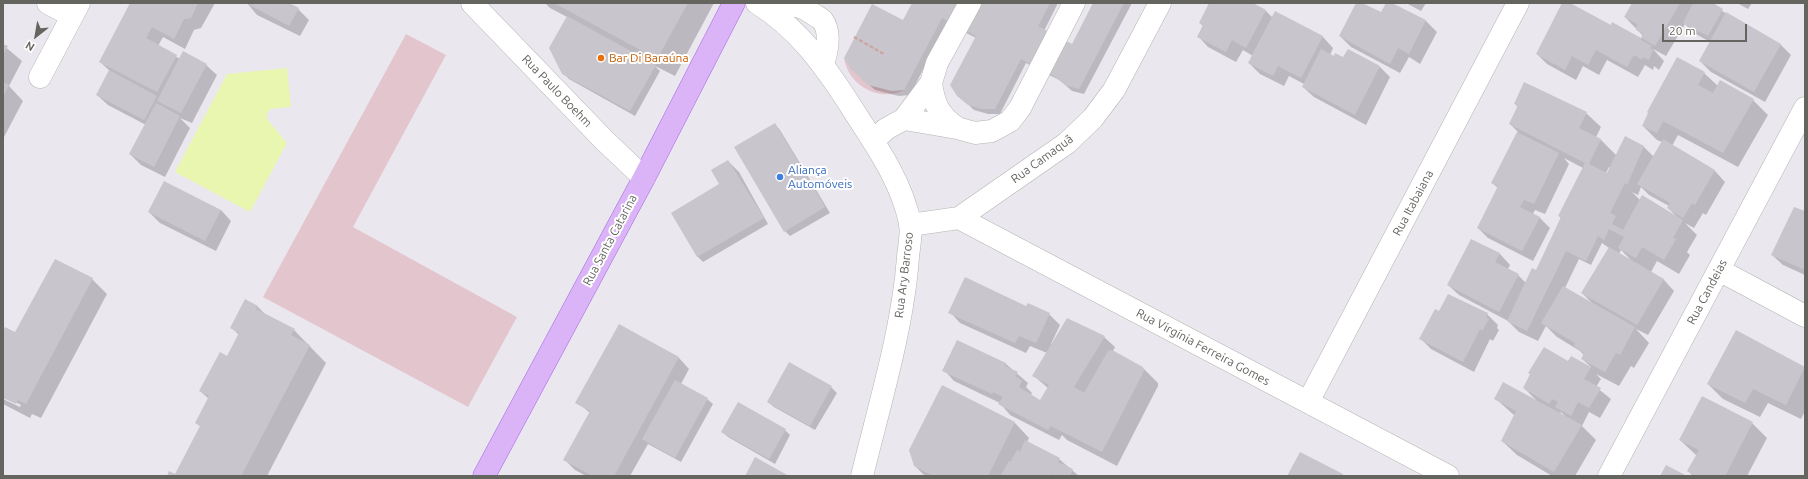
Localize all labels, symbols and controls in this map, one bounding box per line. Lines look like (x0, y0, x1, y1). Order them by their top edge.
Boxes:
north arrow (16, 16, 56, 56)
scale bar (1664, 16, 1749, 42)
text: 20 m (1669, 24, 1696, 37)
text: N (23, 39, 36, 54)
place label: Bar Di Baraúna (609, 51, 689, 65)
street label: Rua Paulo Boehm (519, 52, 595, 130)
marker: Bar Di Baraúna (596, 53, 606, 63)
street label: Rua Camaquã (1008, 132, 1076, 186)
place label: Aliança Automóveis (788, 163, 852, 191)
street label: Rua Itabaiana (1390, 168, 1436, 238)
marker: Aliança Automóveis (775, 172, 785, 182)
street label: Rua Santa Catarina (580, 192, 640, 288)
street label: Rua Ary Barroso (892, 231, 916, 319)
street label: Rua Candeias (1684, 257, 1730, 327)
street label: Rua Virgínia Ferreira Gomes (1134, 306, 1272, 388)

